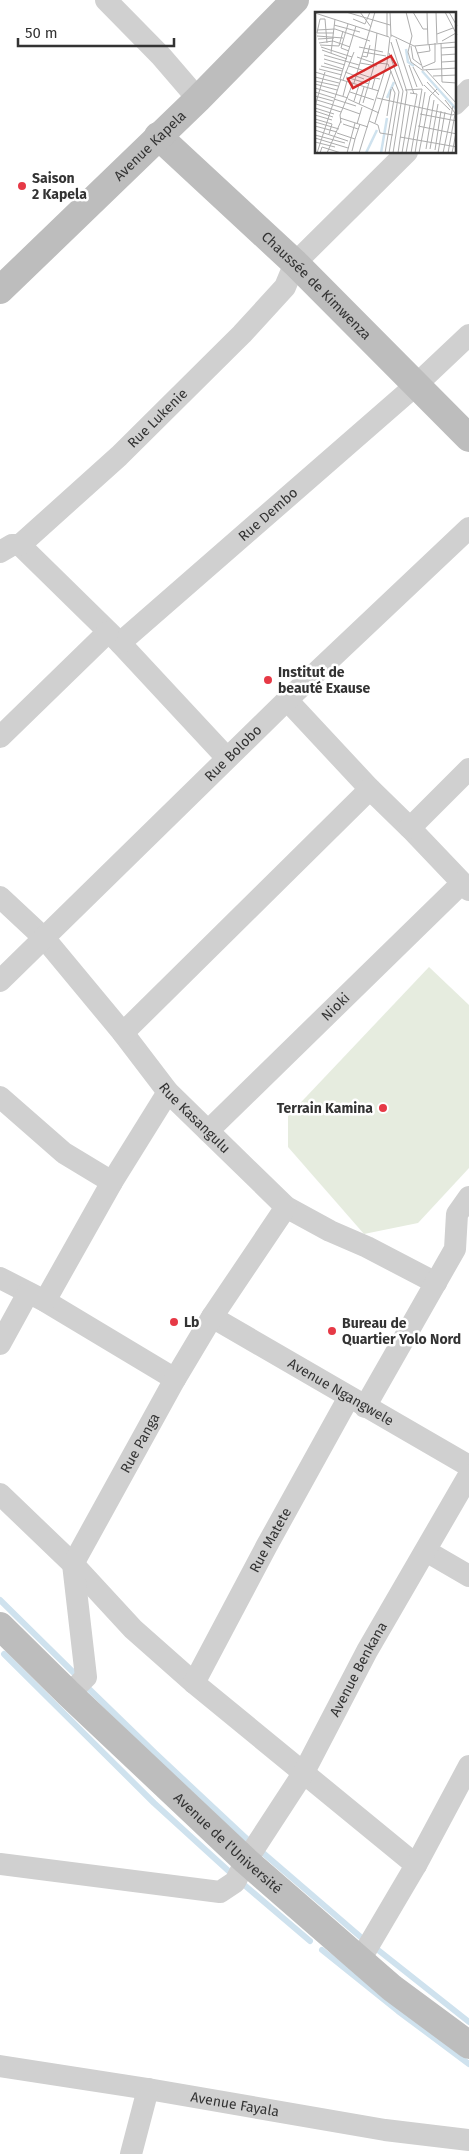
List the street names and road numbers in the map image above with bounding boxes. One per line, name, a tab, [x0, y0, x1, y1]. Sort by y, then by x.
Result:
street label: Avenue Kapela	[110, 107, 190, 185]
street label: Chaussée de Kimwenza	[258, 228, 375, 344]
street label: Rue Lukenie	[124, 385, 191, 452]
street label: Rue Dembo	[235, 484, 301, 545]
street label: Rue Bolobo	[201, 722, 265, 785]
street label: Nioki	[318, 989, 353, 1025]
street label: Rue Kasangulu	[155, 1079, 234, 1157]
street label: Avenue Ngangwele	[285, 1355, 397, 1429]
street label: Rue Panga	[117, 1410, 164, 1476]
street label: Rue Matete	[246, 1505, 295, 1576]
street label: Avenue Benkana	[326, 1619, 391, 1720]
street label: Avenue de l’Université	[170, 1789, 285, 1898]
street label: Avenue Fayala	[189, 2089, 280, 2121]

